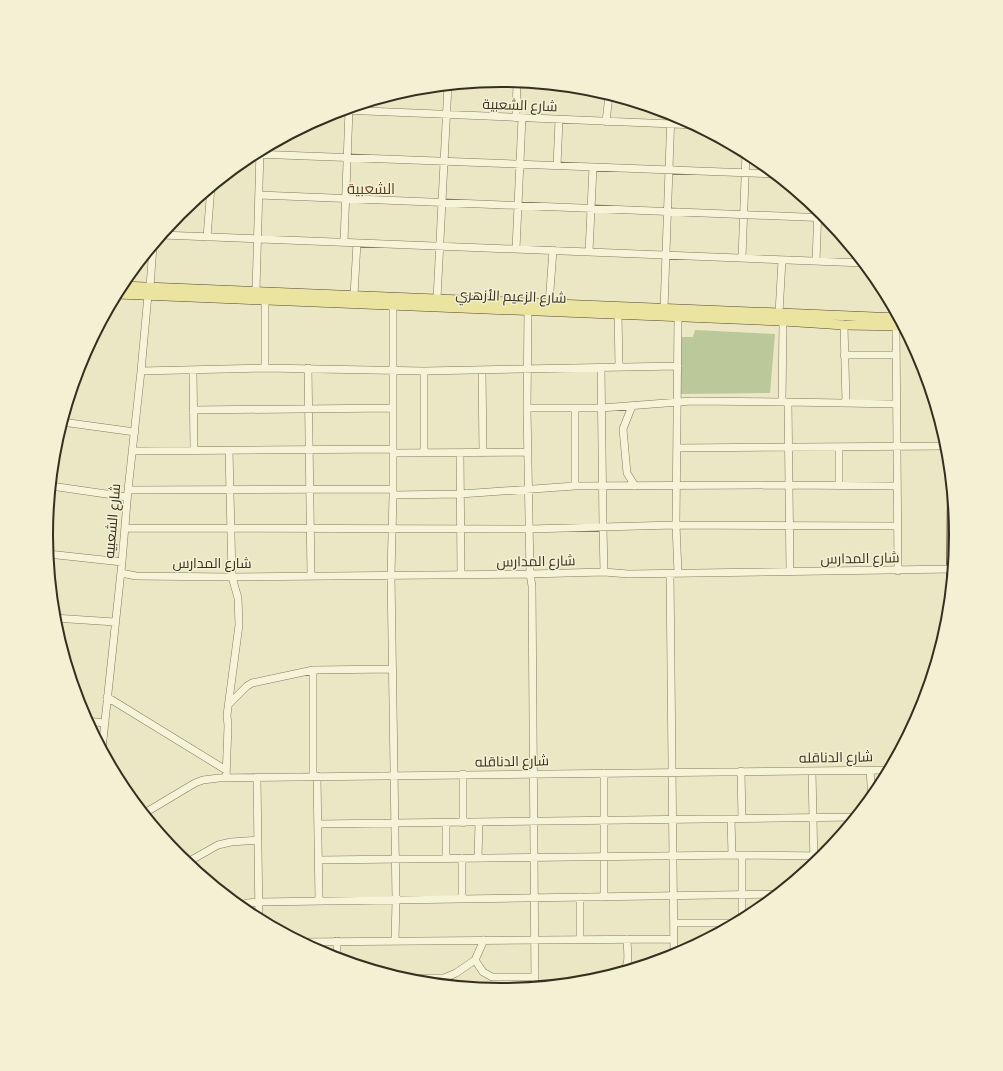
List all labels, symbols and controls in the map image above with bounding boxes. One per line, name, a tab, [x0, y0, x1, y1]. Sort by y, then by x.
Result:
street label: شارع الشعبية	[482, 91, 558, 119]
district label: الشعبية	[347, 174, 395, 203]
street label: شارع الزعيم الأزهري	[455, 281, 567, 311]
street label: شارع الشعبيه	[96, 482, 128, 560]
street label: شارع المدارس	[820, 544, 900, 572]
street label: شارع المدارس	[496, 547, 576, 575]
street label: شارع المدارس	[172, 550, 252, 576]
street label: شارع الدناقله	[799, 743, 873, 771]
street label: شارع الدناقله	[475, 747, 549, 775]

